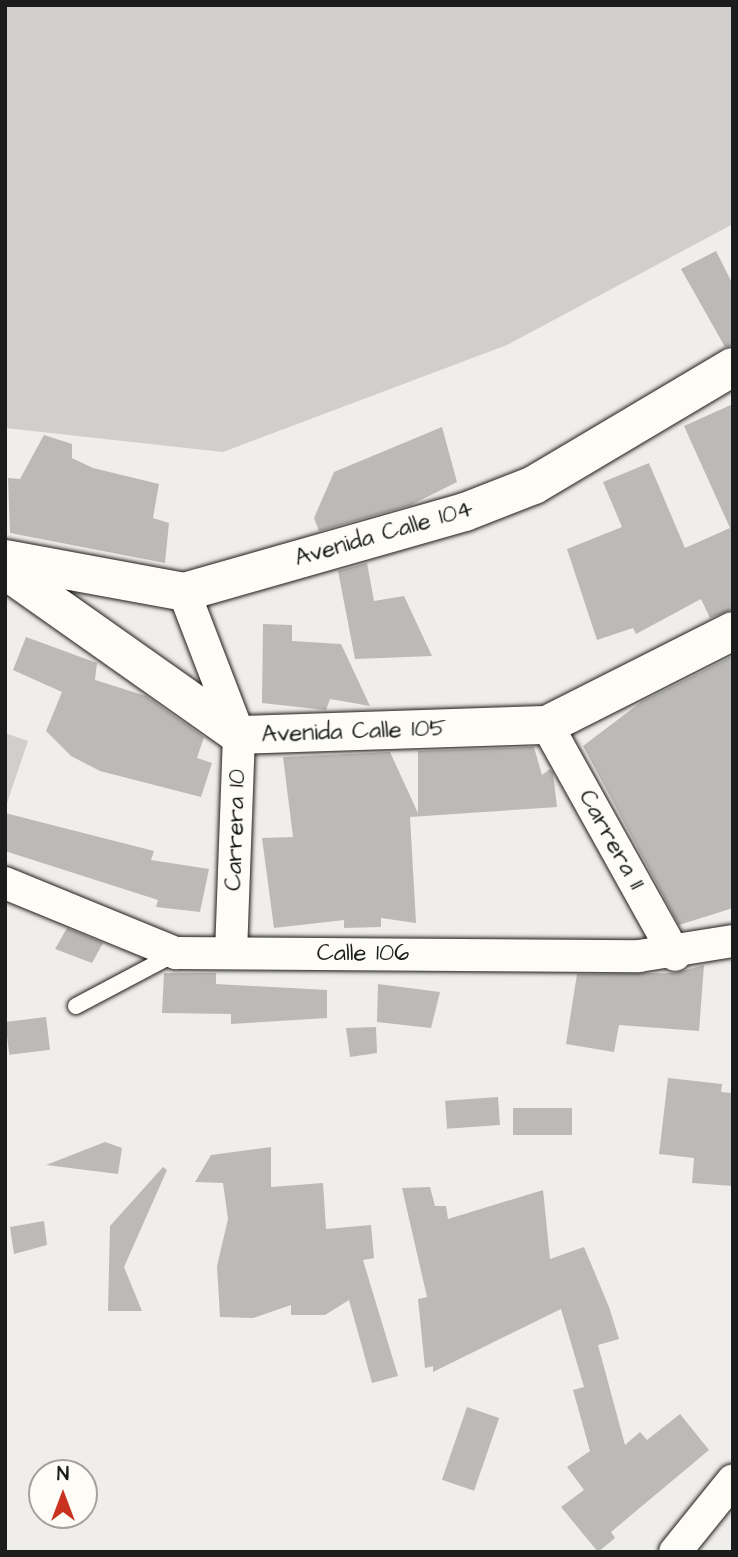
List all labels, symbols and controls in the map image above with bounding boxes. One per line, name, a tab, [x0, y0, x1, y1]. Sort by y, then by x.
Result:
street label: Avenida Calle 104	[291, 495, 477, 573]
street label: Avenida Calle 105	[261, 714, 447, 750]
street label: Carrera 10	[219, 769, 253, 891]
street label: Carrera 11	[572, 785, 650, 895]
street label: Calle 106	[317, 940, 409, 968]
north arrow	[28, 1459, 98, 1529]
text: N	[57, 1461, 69, 1488]

